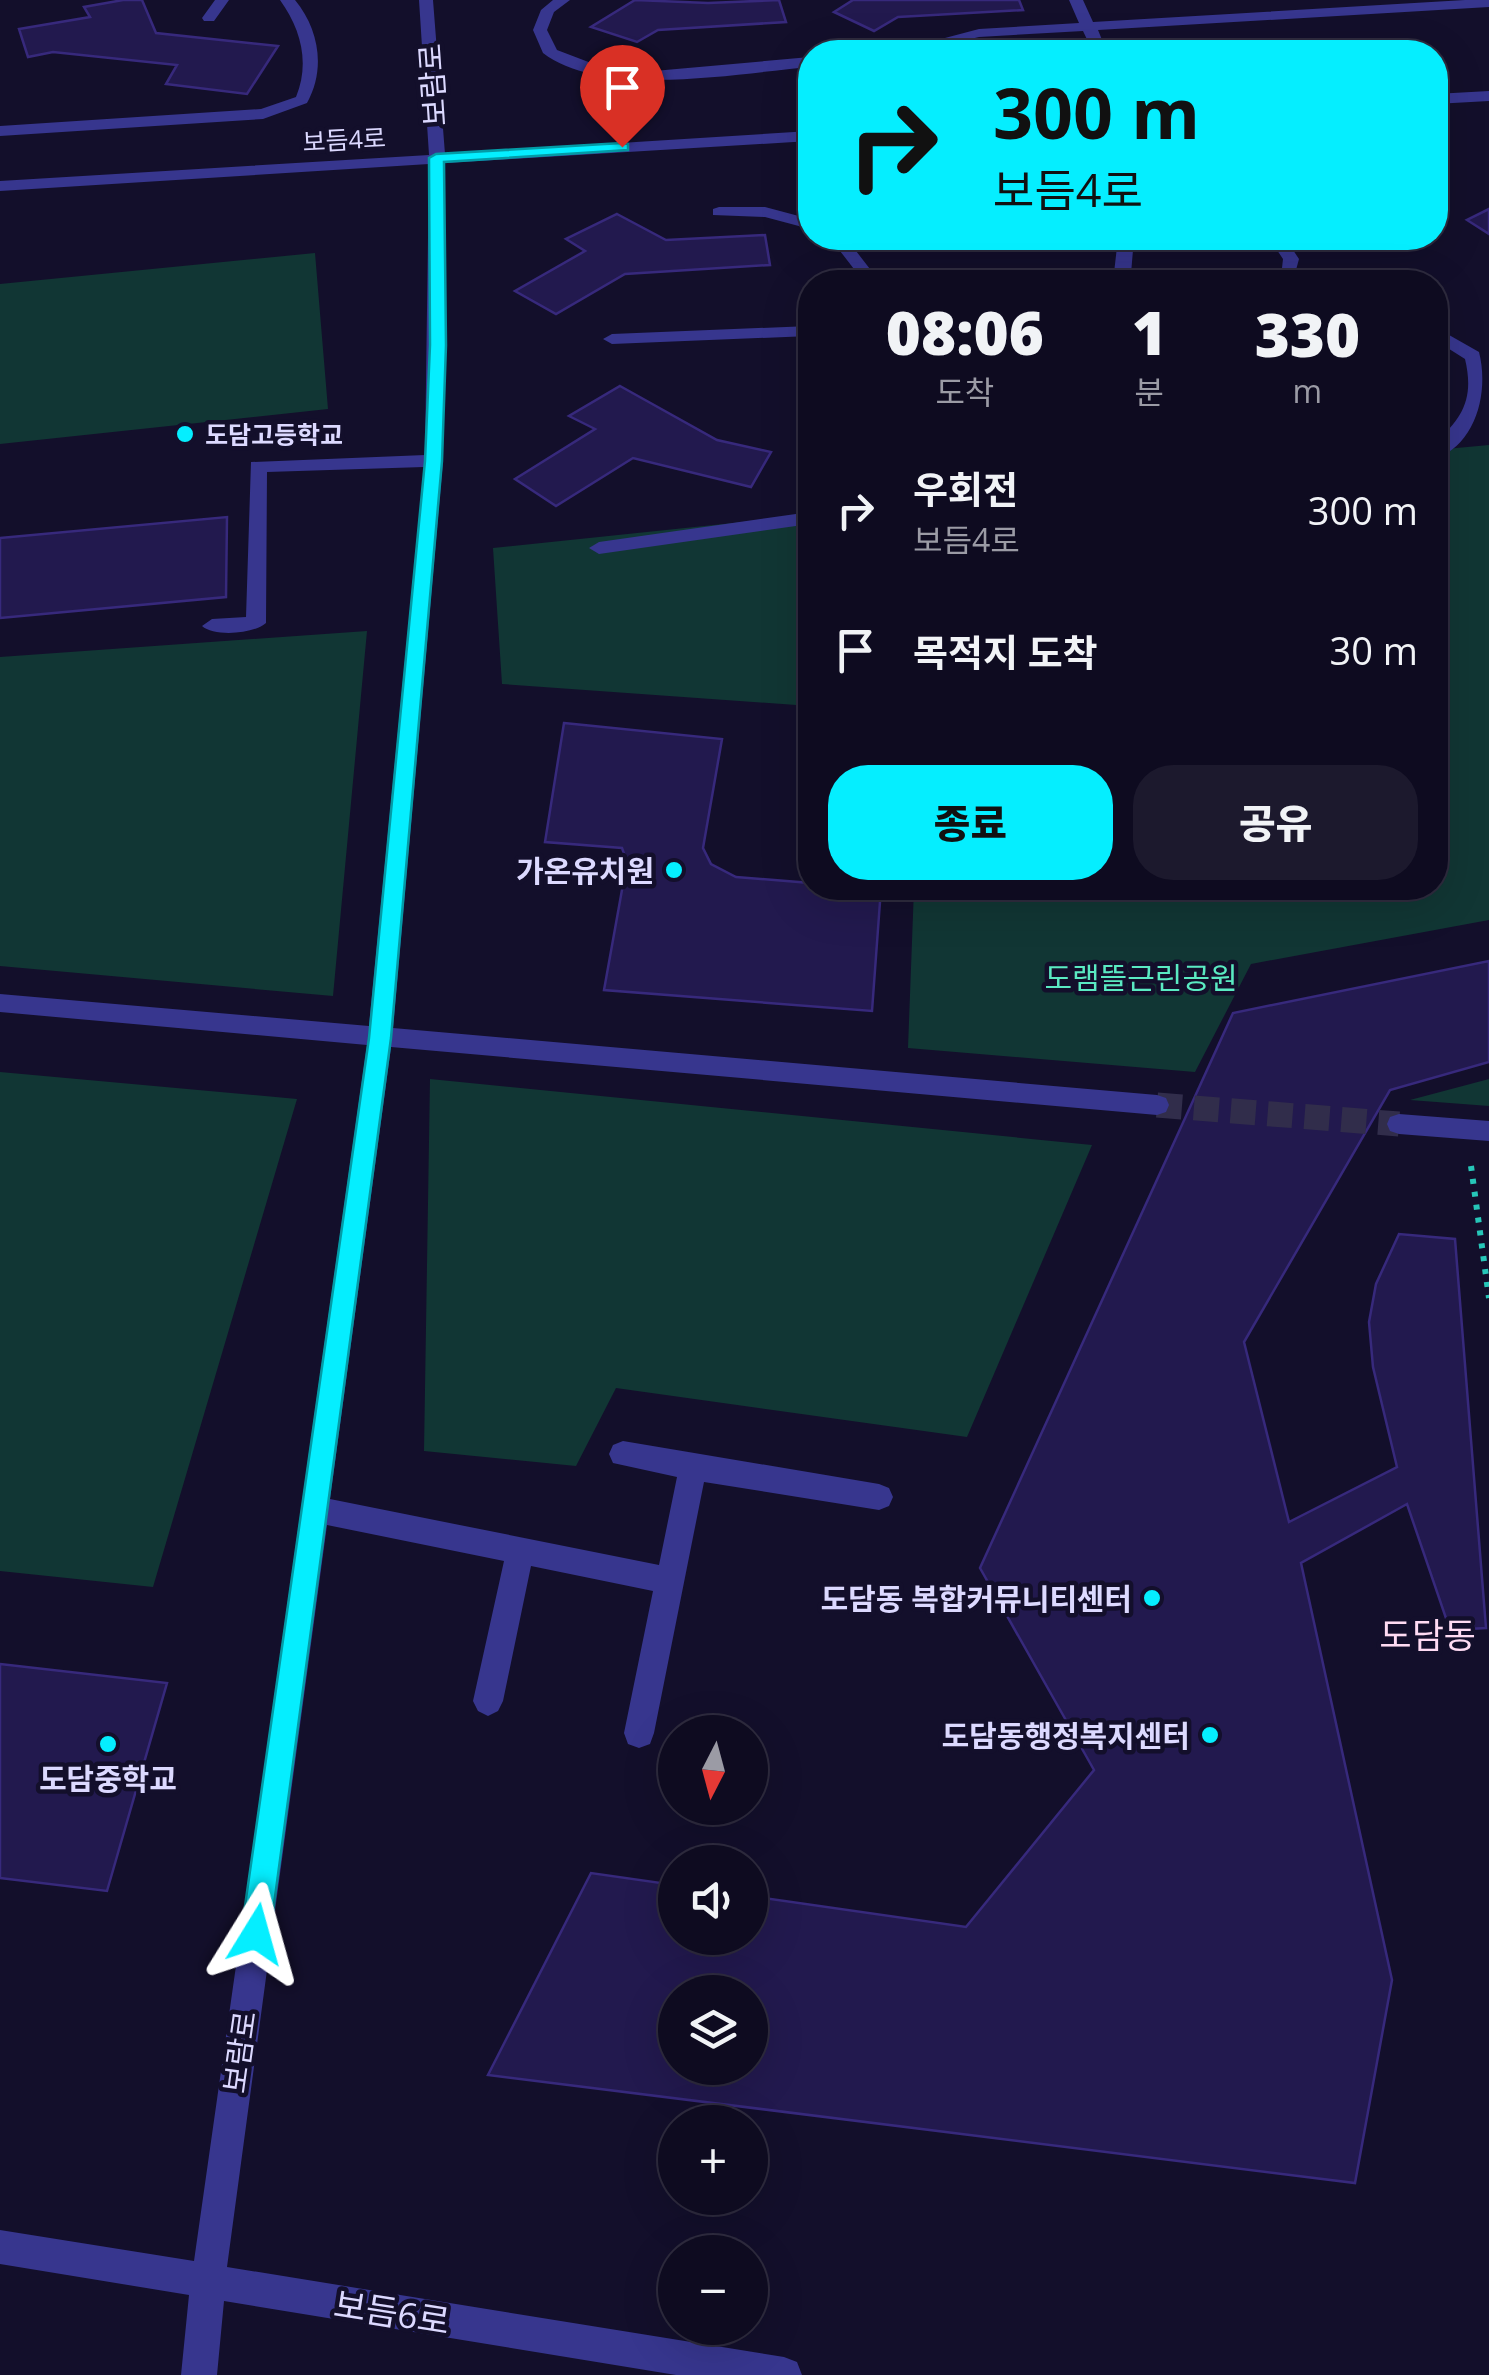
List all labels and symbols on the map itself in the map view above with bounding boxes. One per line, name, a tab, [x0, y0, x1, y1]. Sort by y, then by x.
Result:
street label: 보람로	[409, 42, 455, 128]
pin	[580, 45, 665, 148]
street label: 보듬4로	[302, 120, 386, 158]
place label: 도담고등학교	[205, 417, 343, 451]
marker: 도담고등학교	[174, 423, 196, 445]
place label: 가온유치원	[516, 850, 654, 891]
marker: 가온유치원	[663, 859, 685, 881]
park label: 도램뜰근린공원	[1044, 957, 1238, 998]
place label: 도담동 복합커뮤니티센터	[821, 1578, 1132, 1619]
marker: 도담동 복합커뮤니티센터	[1141, 1587, 1163, 1609]
district label: 도담동	[1380, 1611, 1476, 1658]
north arrow	[658, 1715, 768, 1825]
place label: 도담동행정복지센터	[942, 1715, 1190, 1756]
marker: 도담동행정복지센터	[1199, 1724, 1221, 1746]
marker: 도담중학교	[97, 1733, 119, 1755]
place label: 도담중학교	[39, 1758, 177, 1799]
position arrow	[204, 1882, 308, 1986]
street label: 보람로	[213, 2008, 265, 2096]
street label: 보듬6로	[331, 2280, 453, 2344]

